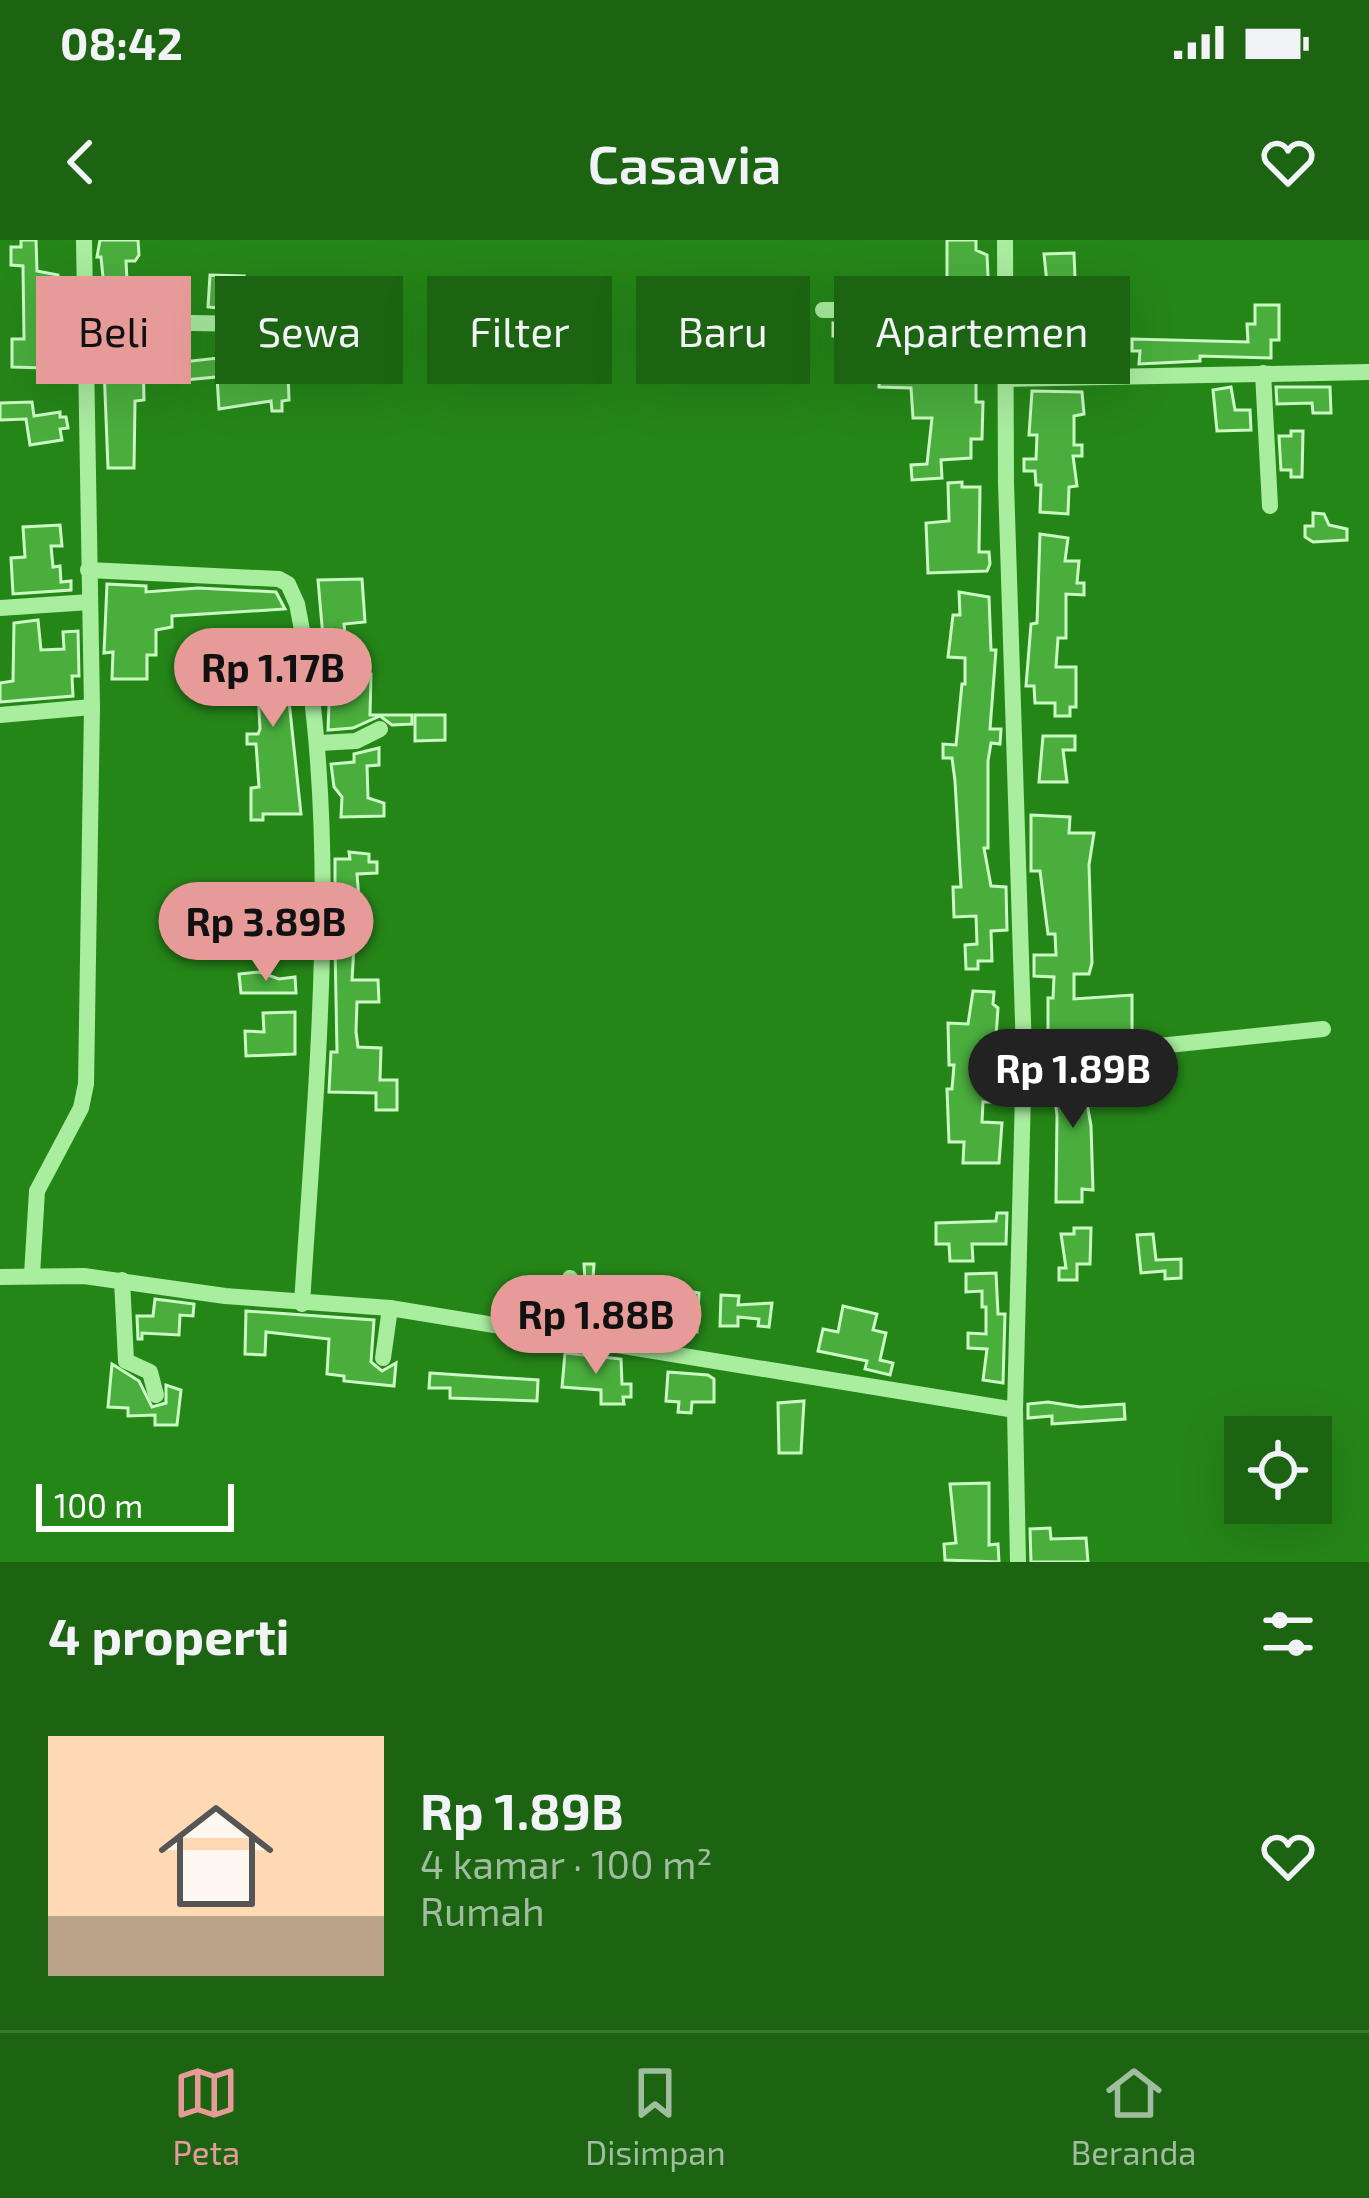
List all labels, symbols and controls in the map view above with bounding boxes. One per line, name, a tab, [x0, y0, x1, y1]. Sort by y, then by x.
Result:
text: 08:42	[60, 15, 183, 69]
icon: back	[48, 129, 114, 195]
icon: heart	[1255, 129, 1321, 195]
text: Casavia	[587, 130, 782, 195]
chip: Beli	[36, 276, 191, 384]
chip: Sewa	[215, 276, 403, 384]
chip: Filter	[427, 276, 612, 384]
chip: Baru	[636, 276, 810, 384]
chip: Apartemen	[834, 276, 1130, 384]
pin: Rp 1.17B	[149, 628, 397, 730]
text: Rp 1.17B	[201, 643, 345, 690]
pin: Rp 3.89B	[142, 882, 390, 984]
text: Rp 3.89B	[186, 897, 346, 944]
pin: Rp 1.89B	[949, 1029, 1197, 1131]
text: Rp 1.89B	[995, 1044, 1151, 1091]
pin: Rp 1.88B	[472, 1275, 720, 1377]
text: Rp 1.88B	[518, 1290, 674, 1337]
map controls	[1224, 1416, 1332, 1524]
button: locate	[1224, 1416, 1332, 1524]
scale bar	[36, 1478, 234, 1531]
text: 100 m	[54, 1485, 143, 1525]
icon: filters	[1255, 1601, 1321, 1667]
text: 4 properti	[48, 1604, 290, 1665]
text: Rp 1.89B	[420, 1779, 624, 1840]
icon: home	[144, 1784, 288, 1928]
icon: heart	[1255, 1823, 1321, 1889]
text: 4 kamar · 100 m²	[420, 1840, 713, 1887]
text: Rumah	[420, 1887, 545, 1934]
tab: Peta	[173, 2060, 240, 2172]
tab: Disimpan	[585, 2060, 726, 2172]
tab: Beranda	[1071, 2060, 1196, 2172]

